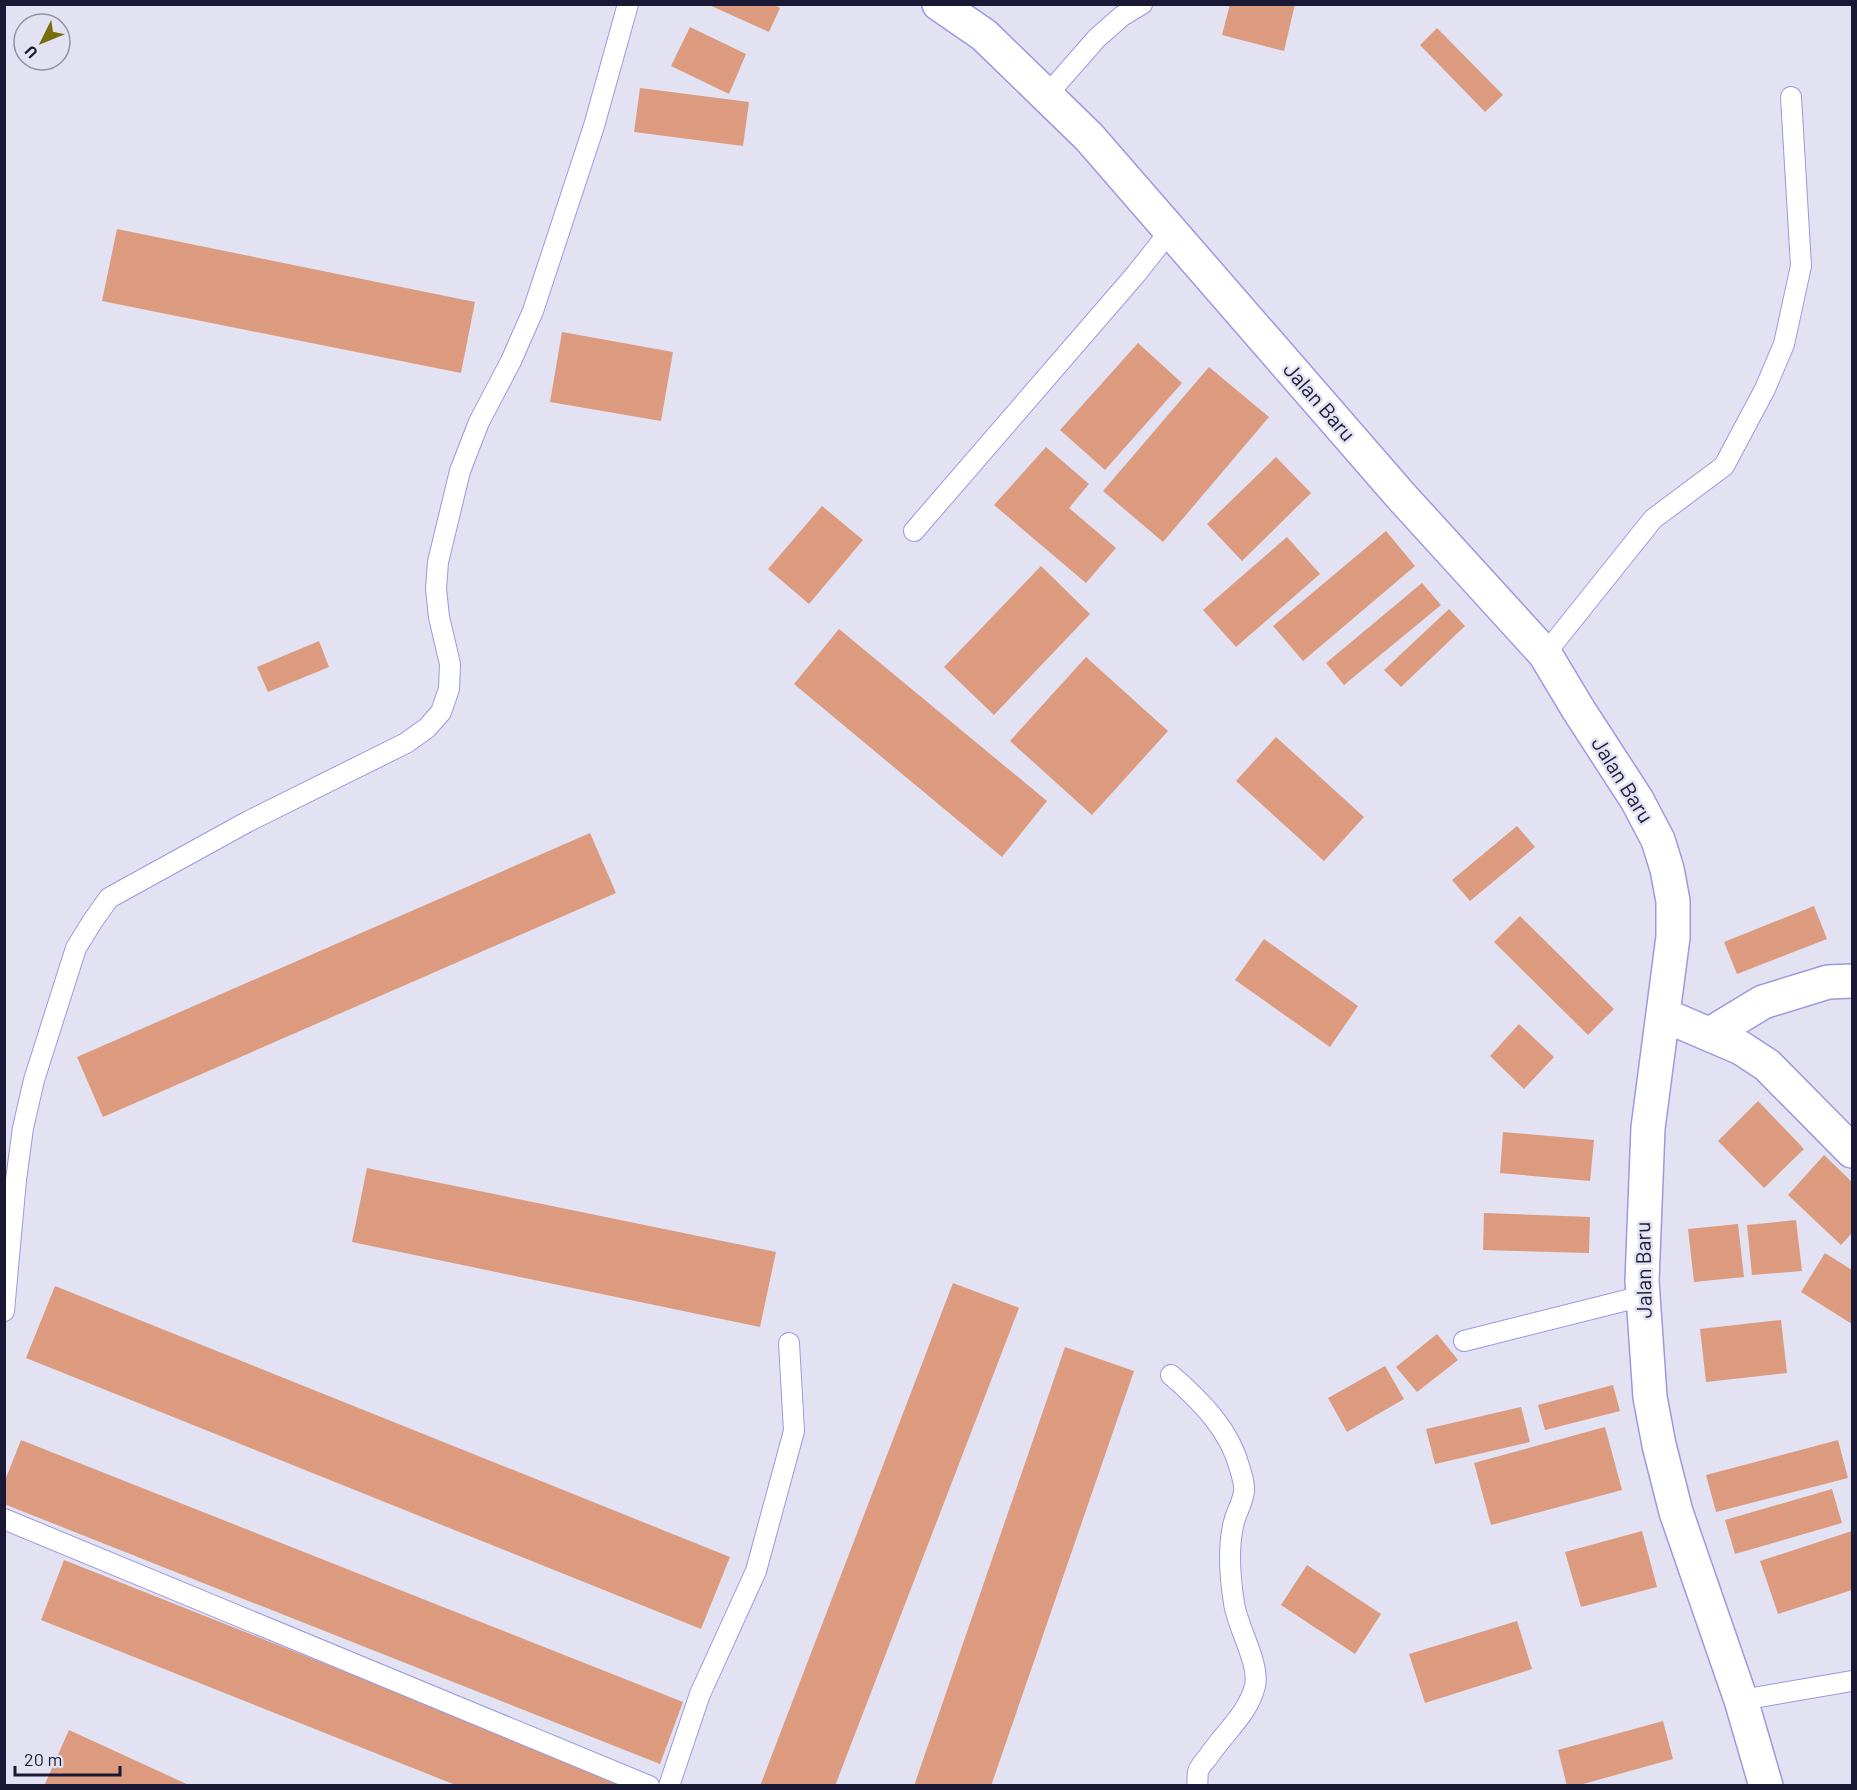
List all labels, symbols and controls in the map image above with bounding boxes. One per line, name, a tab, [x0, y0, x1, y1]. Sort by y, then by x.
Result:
north arrow	[12, 12, 72, 72]
text: U	[20, 42, 41, 63]
street label: Jalan Baru	[1279, 356, 1361, 446]
street label: Jalan Baru	[1587, 732, 1659, 827]
street label: Jalan Baru	[1629, 1222, 1656, 1319]
scale bar	[15, 1739, 120, 1777]
text: 20 m	[24, 1748, 62, 1770]

